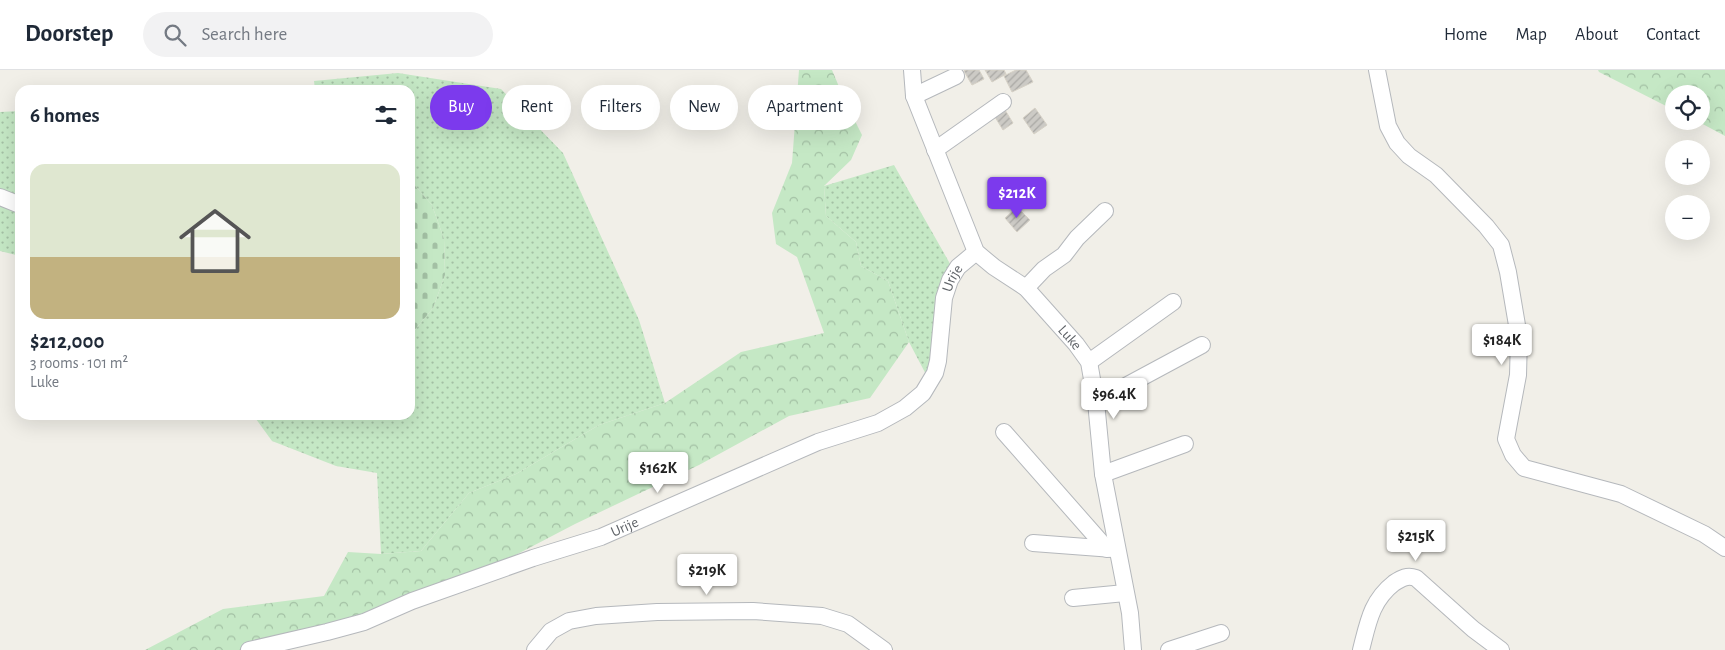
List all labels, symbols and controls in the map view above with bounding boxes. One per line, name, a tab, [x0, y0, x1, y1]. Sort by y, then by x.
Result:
search box	[143, 12, 493, 57]
icon: search	[161, 21, 189, 49]
text: Doorstep	[25, 22, 113, 46]
text: Search here	[201, 25, 287, 44]
text: Home	[1444, 26, 1487, 44]
text: Map	[1515, 26, 1547, 44]
text: About	[1575, 26, 1618, 44]
text: Contact	[1646, 26, 1700, 44]
chip: Buy	[430, 85, 492, 130]
chip: Rent	[502, 85, 571, 130]
chip: Filters	[581, 85, 660, 130]
chip: New	[670, 85, 738, 130]
chip: Apartment	[748, 85, 861, 130]
map controls	[1665, 85, 1710, 240]
button: locate	[1665, 85, 1710, 130]
icon: filters	[372, 101, 400, 129]
text: 6 homes	[30, 105, 100, 126]
button: +	[1665, 140, 1710, 185]
pin: $212K	[982, 176, 1052, 219]
text: $212K	[998, 185, 1036, 201]
button: −	[1665, 195, 1710, 240]
icon: home	[170, 196, 260, 286]
street label: Urije	[939, 262, 965, 293]
street label: Luke	[1055, 322, 1085, 352]
pin: $184K	[1467, 324, 1537, 366]
text: $212,000	[30, 331, 104, 352]
text: $184K	[1483, 332, 1521, 348]
text: 3 rooms · 101 m²	[30, 355, 128, 371]
text: Luke	[30, 374, 59, 390]
pin: $96.4K	[1073, 378, 1155, 420]
text: $96.4K	[1092, 386, 1136, 402]
pin: $162K	[623, 452, 693, 494]
text: $162K	[639, 460, 677, 476]
street label: Urije	[608, 514, 641, 539]
pin: $215K	[1381, 520, 1451, 562]
text: $215K	[1398, 528, 1434, 544]
pin: $219K	[672, 554, 742, 596]
text: $219K	[688, 562, 726, 578]

